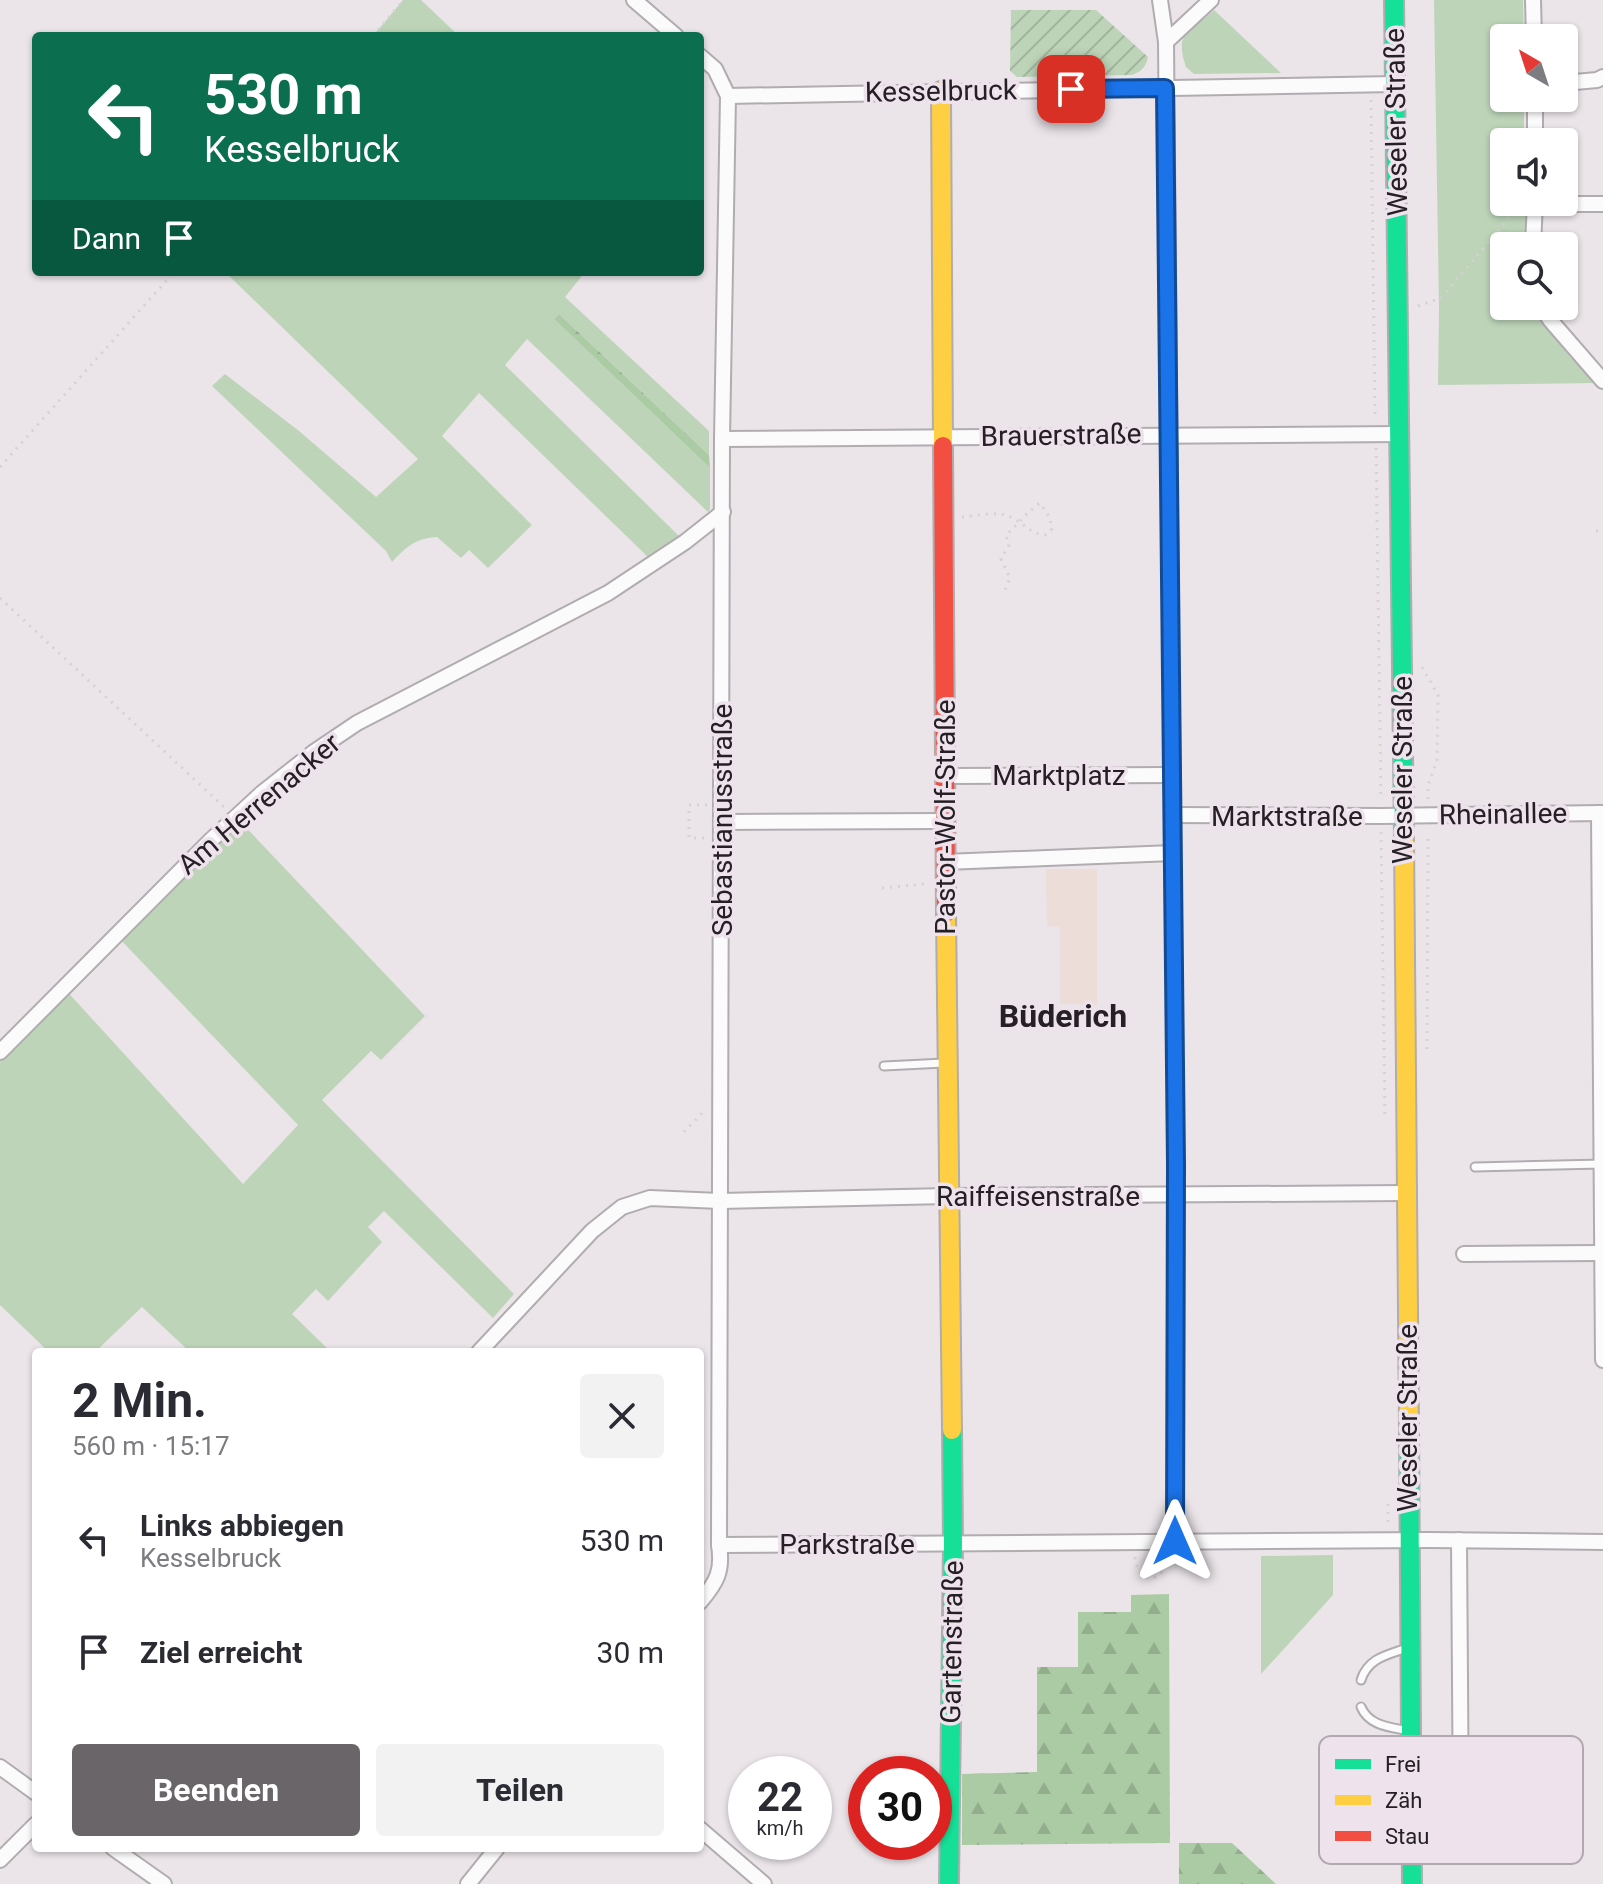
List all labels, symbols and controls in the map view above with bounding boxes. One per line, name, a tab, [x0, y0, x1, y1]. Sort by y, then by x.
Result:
north arrow	[1490, 24, 1578, 112]
map controls	[1490, 24, 1578, 320]
street label: Weseler Straße	[1378, 28, 1414, 216]
pin	[1037, 55, 1105, 123]
text: 530 m	[204, 62, 363, 128]
icon: left	[72, 64, 176, 168]
icon: arrive	[1049, 67, 1093, 111]
street label: Kesselbruck	[865, 73, 1018, 109]
button: sound	[1490, 128, 1578, 216]
text: Kesselbruck	[204, 129, 400, 171]
icon: arrive	[157, 216, 201, 260]
text: Dann	[72, 221, 141, 256]
button: search	[1490, 232, 1578, 320]
street label: Brauerstraße	[980, 417, 1142, 453]
street label: Weseler Straße	[1386, 676, 1419, 864]
street label: Pastor-Wolf-Straße	[929, 699, 962, 935]
street label: Sebastianusstraße	[706, 704, 739, 936]
street label: Am Herrenacker	[171, 726, 347, 881]
street label: Marktplatz	[992, 759, 1126, 792]
street label: Rheinallee	[1439, 796, 1567, 832]
street label: Marktstraße	[1211, 800, 1363, 833]
district label: Büderich	[999, 997, 1127, 1035]
street label: Raiffeisenstraße	[936, 1180, 1140, 1213]
street label: Weseler Straße	[1391, 1324, 1424, 1512]
text: 2 Min.	[72, 1372, 207, 1429]
button: close	[580, 1374, 664, 1458]
text: 560 m · 15:17	[72, 1431, 230, 1461]
position arrow	[1133, 1499, 1217, 1583]
text: Links abbiegen	[140, 1508, 344, 1543]
icon: left	[72, 1518, 116, 1562]
text: 530 m	[580, 1523, 664, 1558]
street label: Parkstraße	[779, 1528, 915, 1561]
text: Kesselbruck	[140, 1543, 281, 1573]
street label: Gartenstraße	[934, 1560, 970, 1724]
icon: arrive	[72, 1630, 116, 1674]
text: Ziel erreicht	[140, 1635, 302, 1670]
text: 30 m	[597, 1635, 664, 1670]
legend	[1319, 1736, 1583, 1864]
button: Beenden	[72, 1744, 360, 1836]
button: Teilen	[376, 1744, 664, 1836]
text: Frei	[1385, 1752, 1421, 1777]
speed limit sign: 30	[848, 1756, 952, 1860]
text: 22	[757, 1774, 803, 1821]
text: Zäh	[1385, 1788, 1422, 1813]
text: km/h	[757, 1816, 803, 1840]
text: Stau	[1385, 1824, 1429, 1849]

